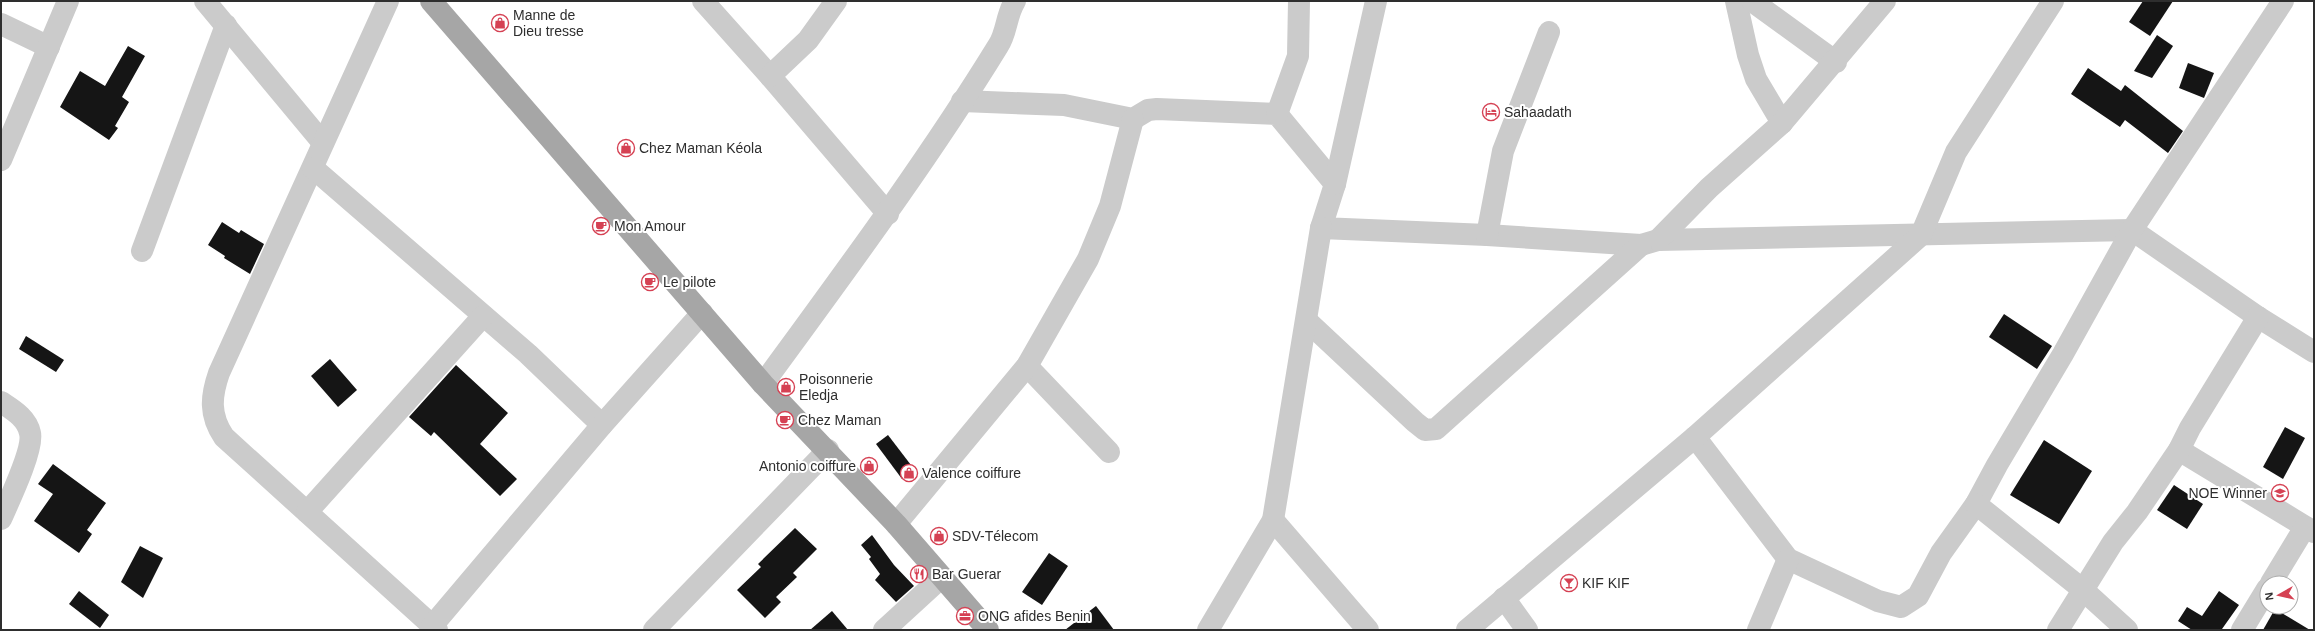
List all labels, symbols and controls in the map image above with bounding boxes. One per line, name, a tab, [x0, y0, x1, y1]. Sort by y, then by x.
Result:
place label: Manne de Dieu tresse	[513, 7, 584, 39]
shop icon: Manne de Dieu tresse	[490, 13, 510, 33]
hotel icon: Sahaadath	[1481, 102, 1501, 122]
place label: Sahaadath	[1504, 104, 1572, 120]
shop icon: Chez Maman Kéola	[616, 138, 636, 158]
place label: Chez Maman Kéola	[639, 140, 762, 156]
cafe icon: Mon Amour	[591, 216, 611, 236]
place label: Mon Amour	[614, 218, 686, 234]
cafe icon: Le pilote	[640, 272, 660, 292]
place label: Le pilote	[663, 274, 716, 290]
place label: Poisonnerie Eledja	[799, 371, 873, 403]
shop icon: Poisonnerie Eledja	[776, 377, 796, 397]
cafe icon: Chez Maman	[775, 410, 795, 430]
place label: Chez Maman	[798, 412, 881, 428]
shop icon: Antonio coiffure	[859, 456, 879, 476]
place label: Antonio coiffure	[759, 458, 856, 474]
shop icon: Valence coiffure	[899, 463, 919, 483]
place label: Valence coiffure	[922, 465, 1021, 481]
school or university icon: NOE Winner	[2270, 483, 2290, 503]
place label: NOE Winner	[2188, 485, 2267, 501]
shop icon: SDV-Télecom	[929, 526, 949, 546]
place label: SDV-Télecom	[952, 528, 1038, 544]
restaurant icon: Bar Guerar	[909, 564, 929, 584]
place label: Bar Guerar	[932, 566, 1002, 582]
bar icon: KIF KIF	[1559, 573, 1579, 593]
place label: KIF KIF	[1582, 575, 1629, 591]
north arrow	[2259, 575, 2299, 615]
text: N	[2263, 592, 2276, 601]
office icon: ONG afides Benin	[955, 606, 975, 626]
place label: ONG afides Benin	[978, 608, 1091, 624]

